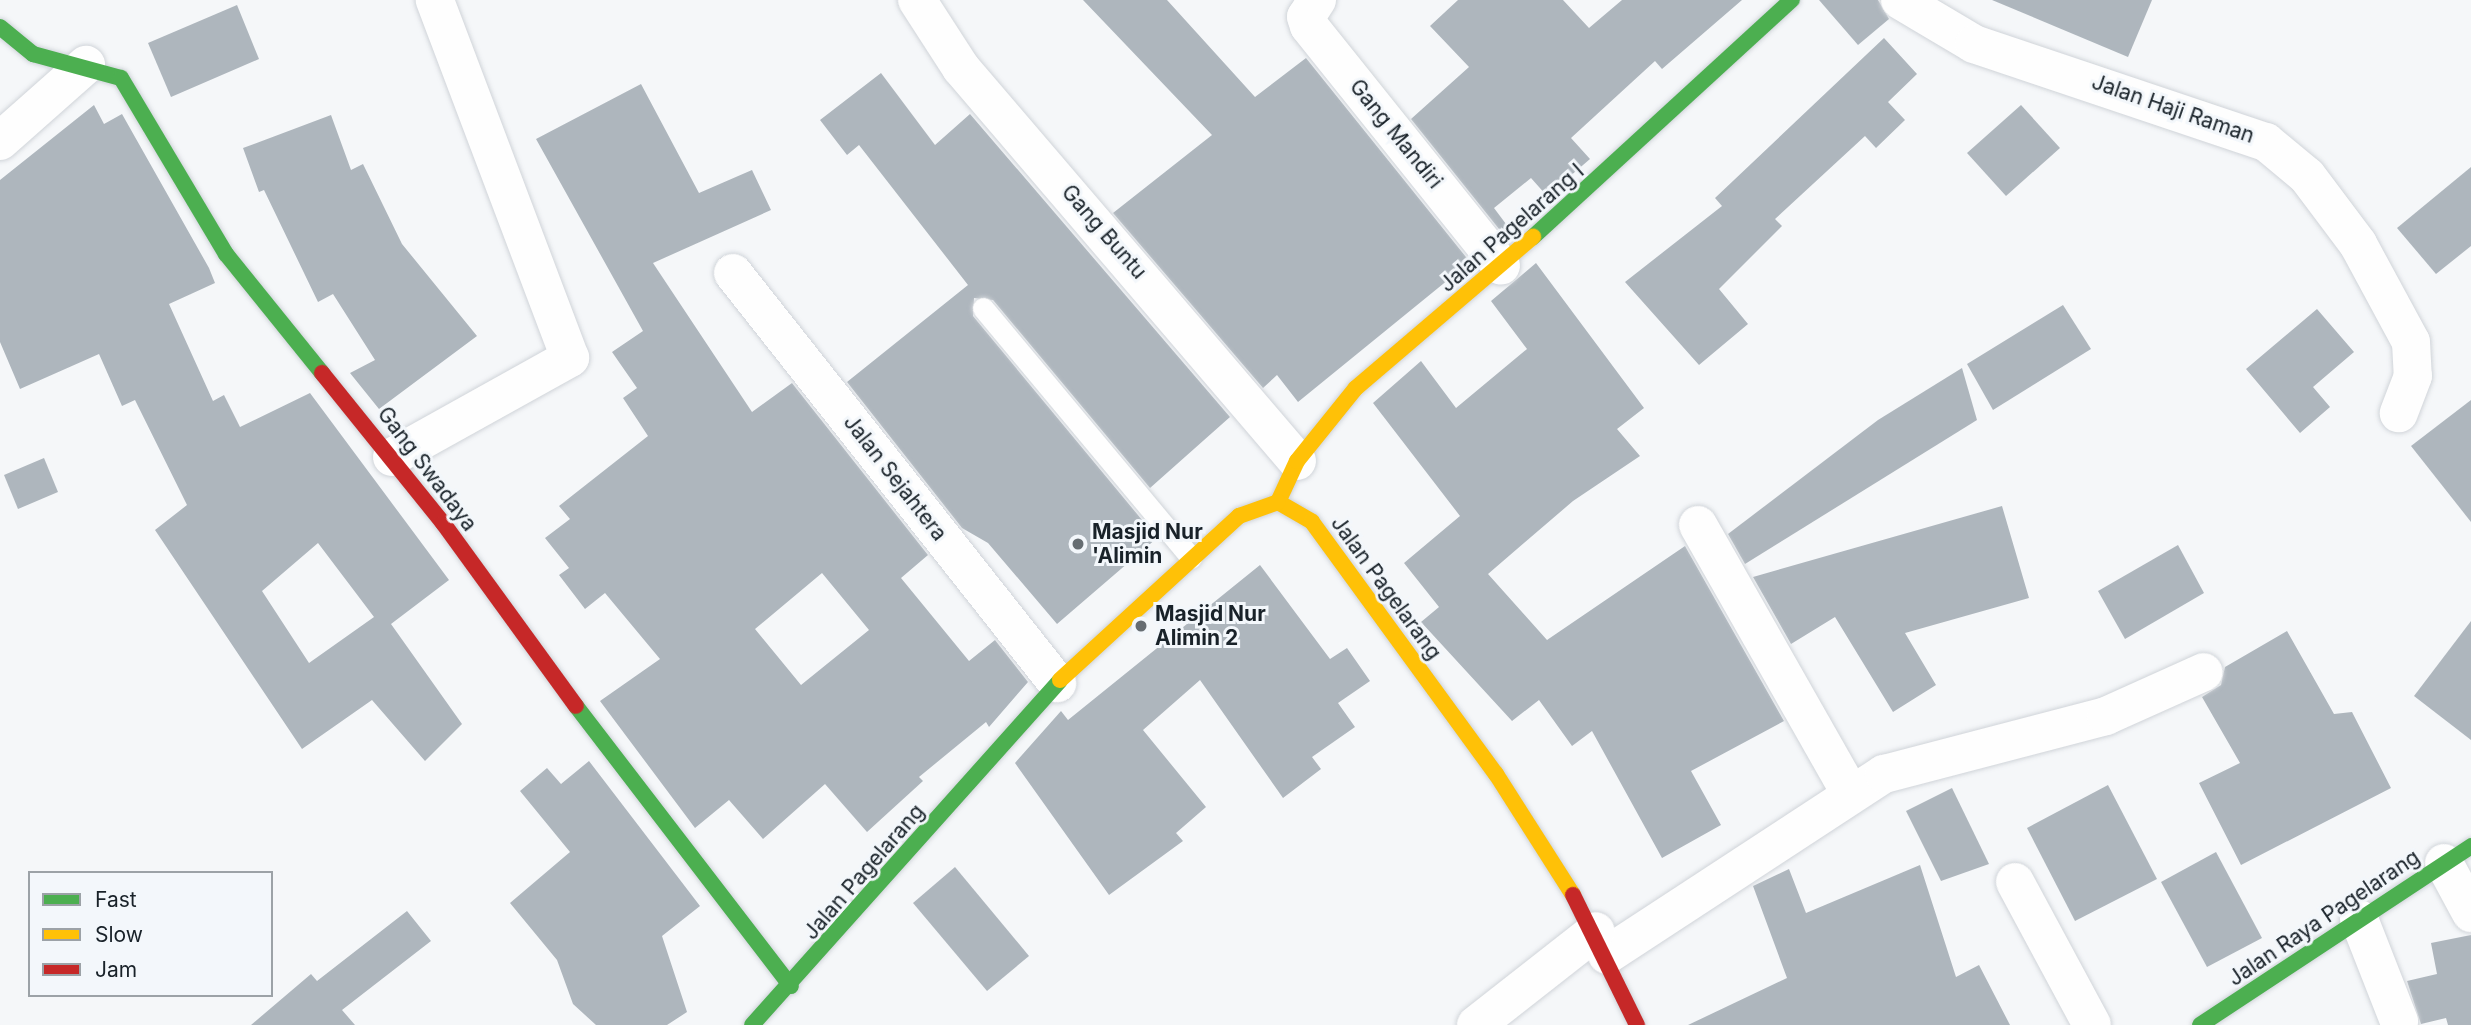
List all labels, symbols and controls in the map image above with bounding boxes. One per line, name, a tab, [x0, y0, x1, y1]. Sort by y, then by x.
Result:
street label: Jalan Haji Raman	[2088, 69, 2258, 149]
street label: Gang Mandiri	[1344, 74, 1448, 194]
street label: Jalan Pagelarang I	[1435, 159, 1589, 297]
street label: Gang Buntu	[1056, 180, 1152, 284]
street label: Gang Swadaya	[372, 402, 482, 536]
street label: Jalan Sejahtera	[838, 410, 952, 546]
street label: Jalan Pagelarang	[1326, 511, 1446, 665]
place label: Masjid Nur 'Alimin	[1092, 519, 1203, 569]
marker: Masjid Nur 'Alimin	[1070, 536, 1086, 552]
place label: Masjid Nur Alimin 2	[1155, 601, 1266, 651]
marker: Masjid Nur Alimin 2	[1133, 618, 1149, 634]
street label: Jalan Pagelarang	[798, 799, 930, 945]
street label: Jalan Raya Pagelarang	[2223, 845, 2425, 991]
legend	[28, 871, 273, 997]
text: Fast	[95, 887, 137, 912]
text: Slow	[95, 922, 143, 947]
text: Jam	[95, 957, 137, 982]

